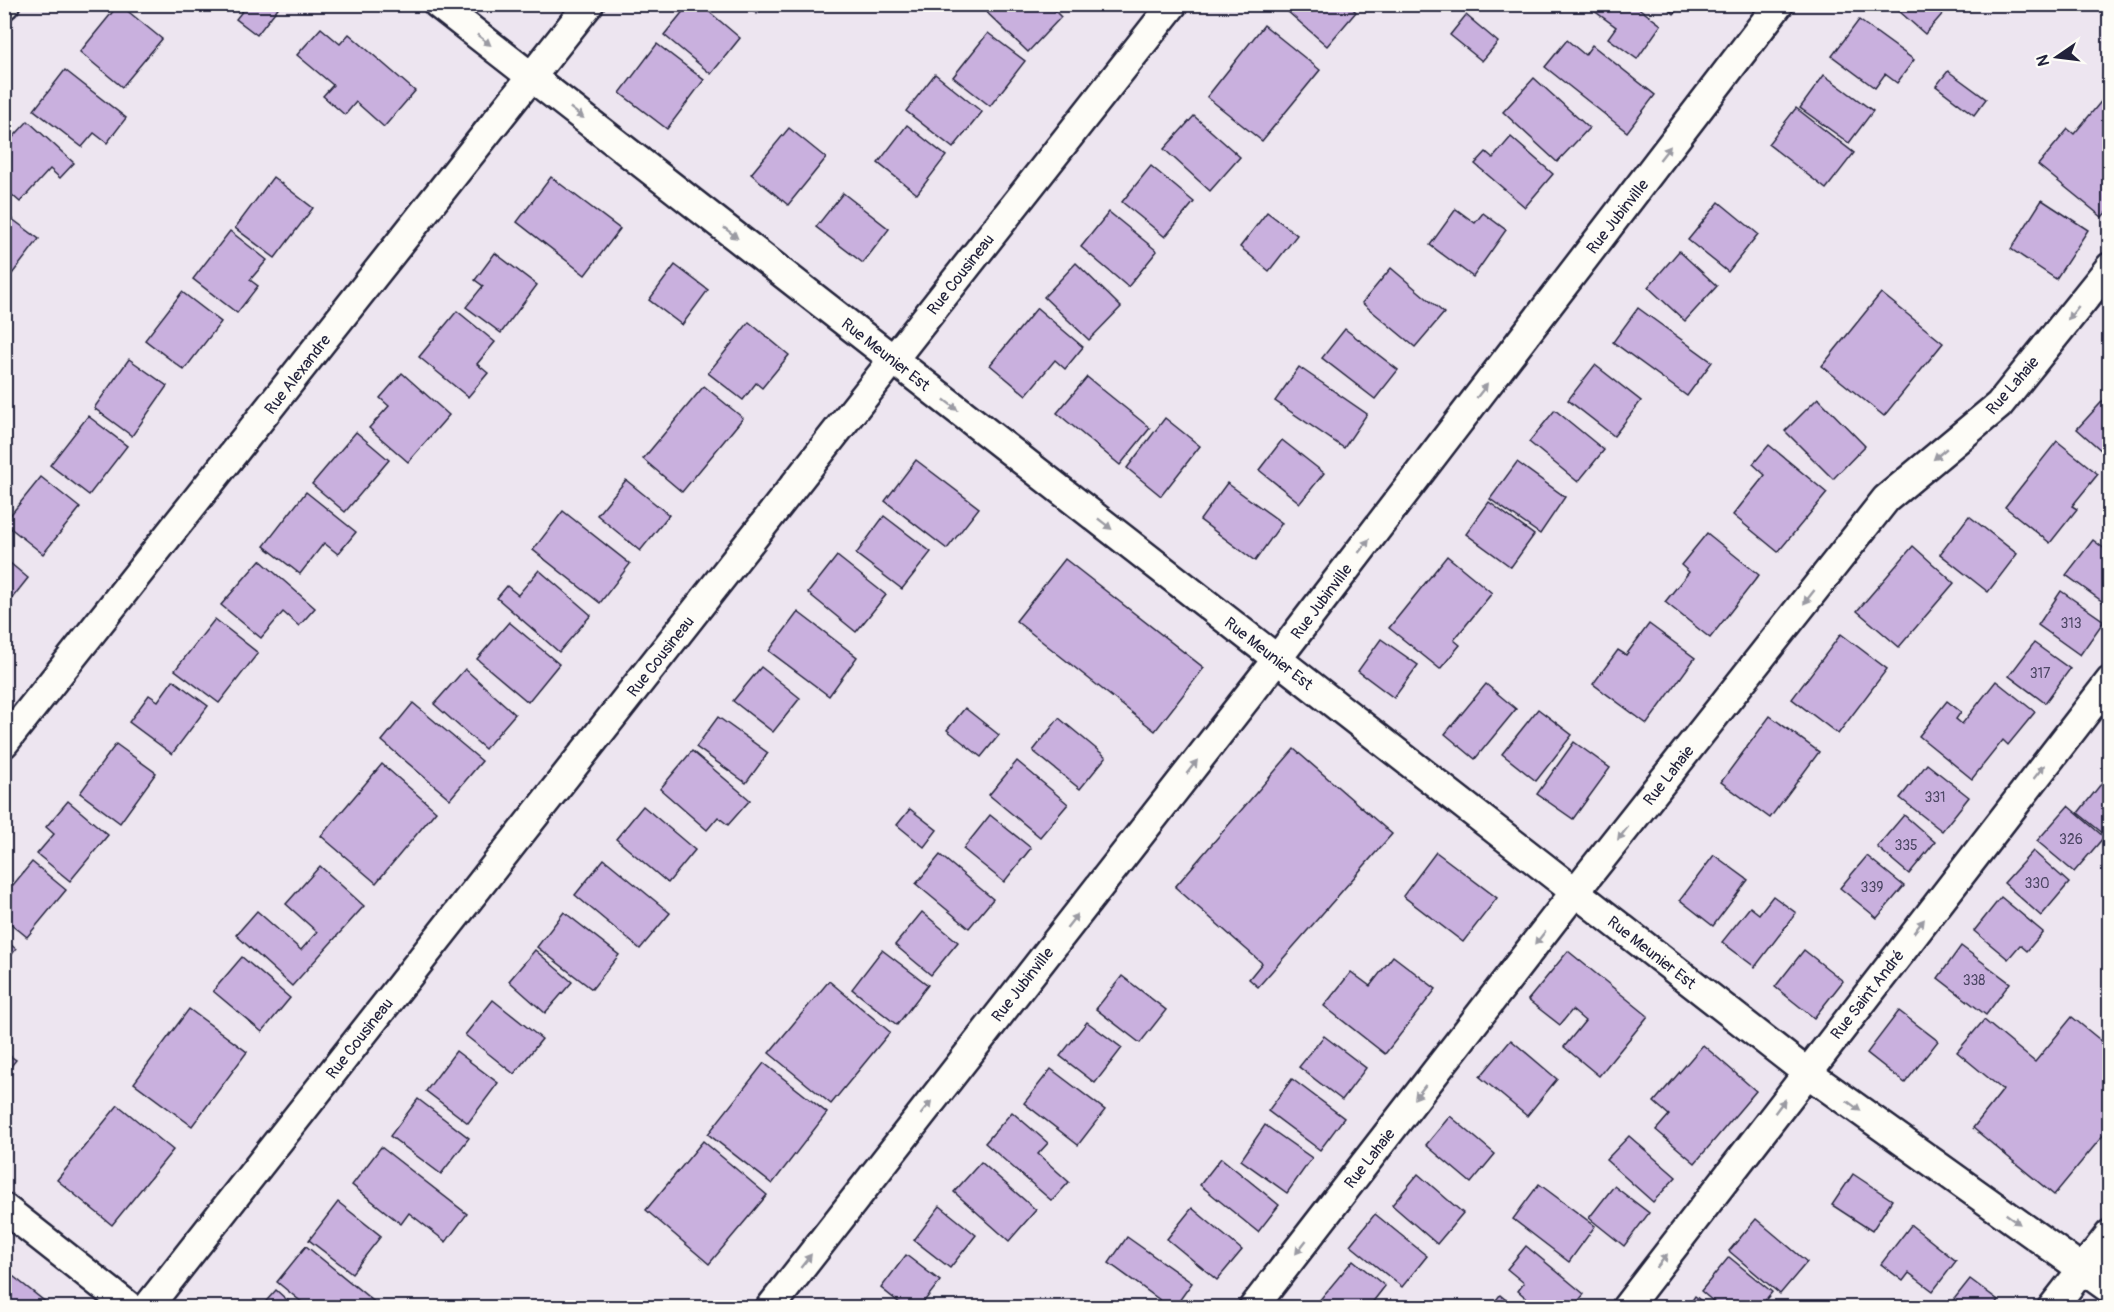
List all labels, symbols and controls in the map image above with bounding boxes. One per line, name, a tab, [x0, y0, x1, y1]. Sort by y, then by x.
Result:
north arrow	[2027, 27, 2087, 87]
one-way arrow	[476, 34, 492, 47]
text: N	[2032, 53, 2054, 68]
one-way arrow	[570, 107, 585, 119]
one-way arrow	[1659, 145, 1672, 161]
street label: Rue Jubinville	[1582, 175, 1653, 258]
one-way arrow	[723, 227, 739, 239]
street label: Rue Cousineau	[923, 230, 999, 319]
one-way arrow	[2066, 305, 2079, 321]
street label: Rue Meunier Est	[837, 314, 934, 396]
street label: Rue Alexandre	[260, 331, 335, 419]
street label: Rue Lahaie	[1982, 352, 2044, 419]
one-way arrow	[1476, 383, 1489, 399]
one-way arrow	[943, 398, 959, 411]
one-way arrow	[1932, 448, 1948, 461]
one-way arrow	[1097, 518, 1113, 531]
one-way arrow	[1357, 538, 1369, 553]
street label: Rue Jubinville	[1287, 560, 1357, 643]
one-way arrow	[1802, 589, 1815, 605]
street label: Rue Cousineau	[623, 612, 699, 701]
street label: Rue Meunier Est	[1220, 613, 1317, 695]
house number: 313	[2060, 615, 2082, 632]
house number: 317	[2030, 665, 2051, 682]
street label: Rue Lahaie	[1639, 741, 1699, 810]
one-way arrow	[1186, 760, 1198, 775]
one-way arrow	[2032, 764, 2045, 780]
house number: 331	[1924, 789, 1946, 806]
one-way arrow	[1617, 825, 1629, 840]
house number: 326	[2059, 831, 2083, 848]
house number: 335	[1894, 837, 1918, 854]
house number: 330	[2024, 875, 2050, 892]
house number: 339	[1861, 879, 1883, 896]
street label: Rue Meunier Est	[1603, 912, 1700, 994]
one-way arrow	[1065, 913, 1078, 929]
one-way arrow	[1913, 919, 1925, 934]
one-way arrow	[1534, 931, 1546, 946]
street label: Rue Jubinville	[987, 943, 1058, 1026]
street label: Rue Saint André	[1827, 946, 1909, 1044]
house number: 338	[1963, 972, 1985, 989]
street label: Rue Cousineau	[322, 994, 398, 1083]
one-way arrow	[1415, 1085, 1427, 1100]
one-way arrow	[1774, 1099, 1786, 1114]
one-way arrow	[920, 1100, 932, 1116]
one-way arrow	[1846, 1100, 1862, 1112]
street label: Rue Lahaie	[1340, 1124, 1400, 1193]
one-way arrow	[2004, 1213, 2020, 1225]
one-way arrow	[1295, 1239, 1307, 1254]
one-way arrow	[1655, 1253, 1668, 1269]
one-way arrow	[799, 1254, 811, 1269]

